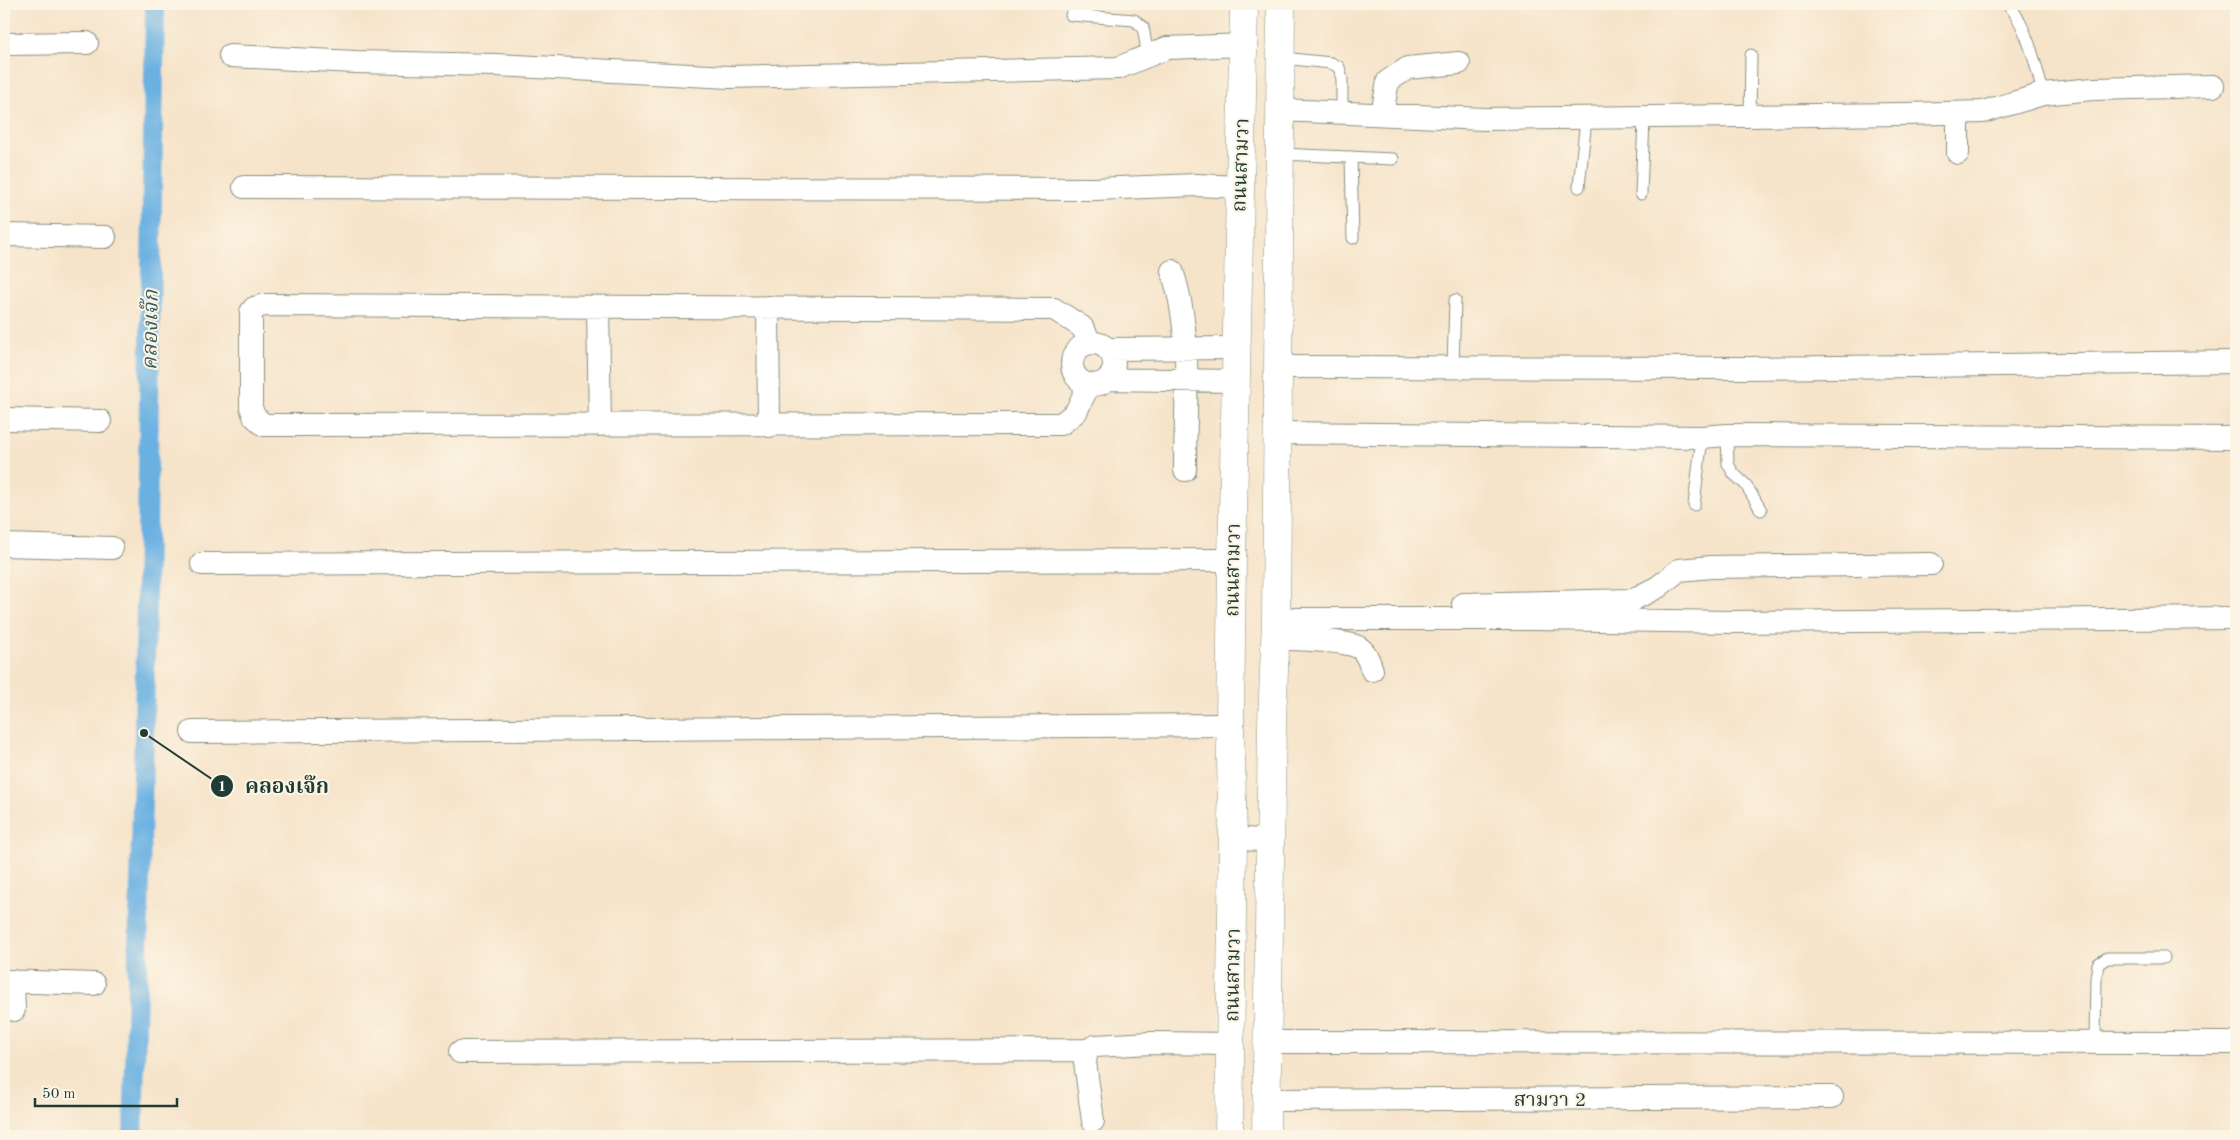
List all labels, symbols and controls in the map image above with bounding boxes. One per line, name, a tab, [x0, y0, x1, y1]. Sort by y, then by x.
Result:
street label: ถนนสามวา	[1230, 118, 1254, 212]
water label: คลองเจ๊ก	[137, 288, 163, 371]
street label: ถนนสามวา	[1223, 523, 1245, 617]
callout: คลองเจ๊ก	[210, 768, 339, 804]
text: คลองเจ๊ก	[245, 774, 329, 798]
text: 1	[218, 780, 226, 795]
street label: ถนนสามวา	[1223, 928, 1245, 1022]
scale bar	[35, 1075, 178, 1107]
text: 50 m	[42, 1087, 76, 1102]
street label: สามวา 2	[1514, 1091, 1586, 1111]

